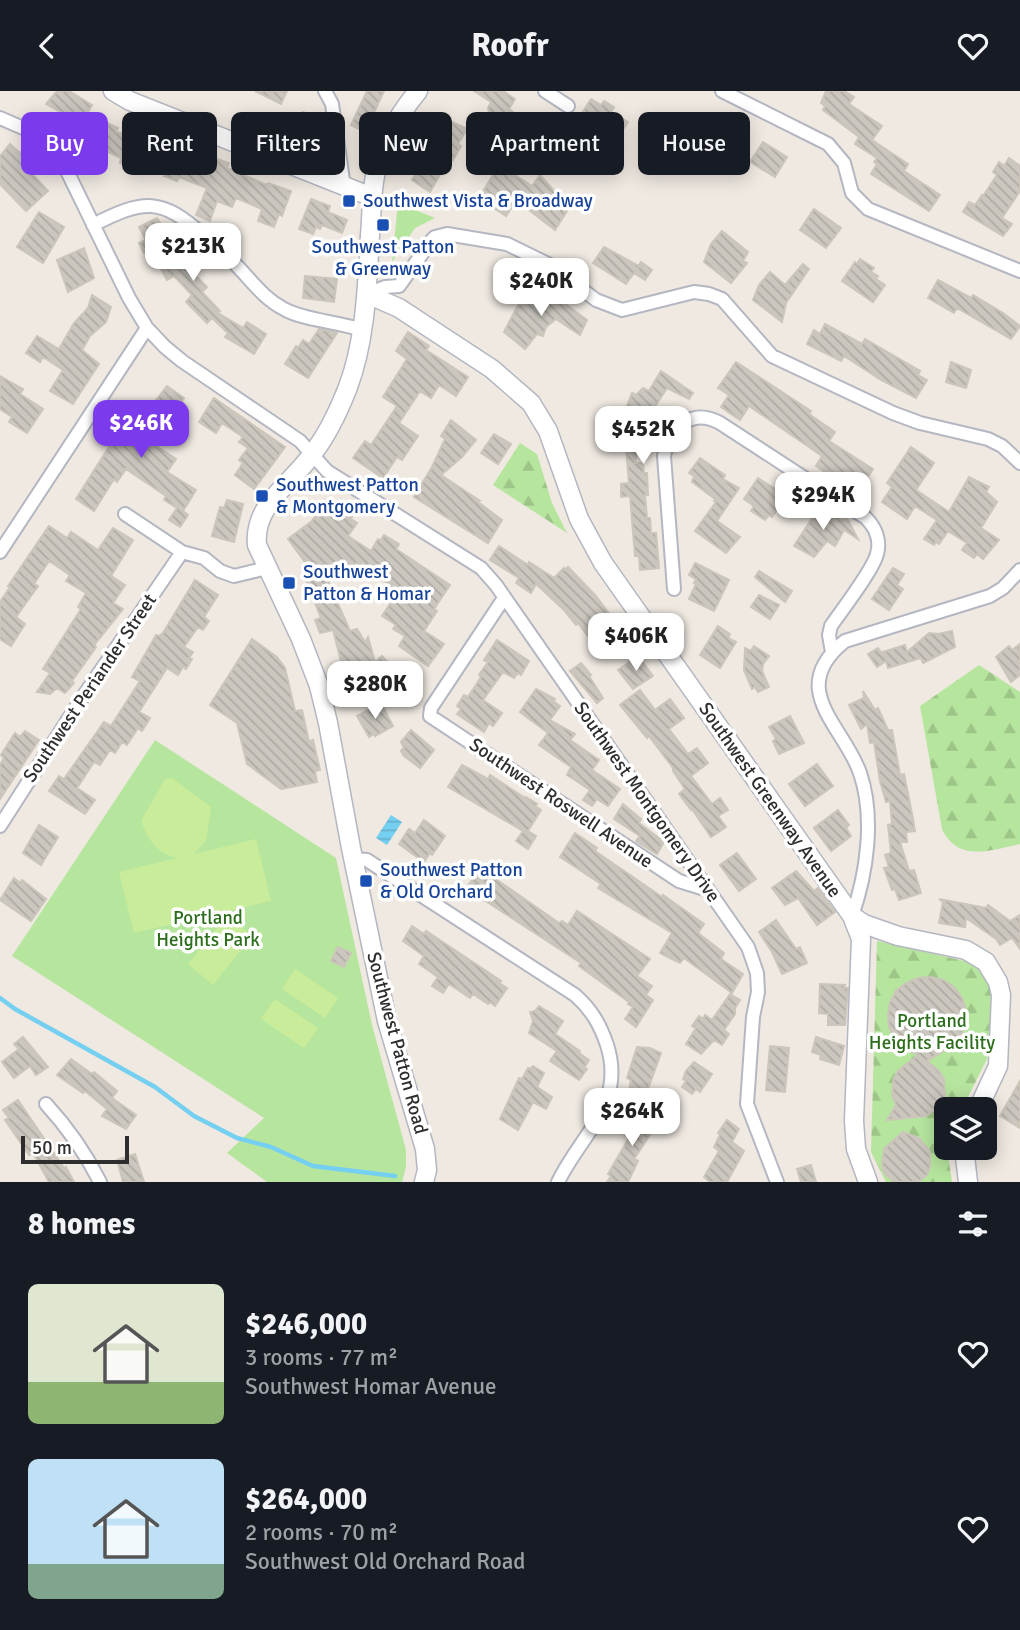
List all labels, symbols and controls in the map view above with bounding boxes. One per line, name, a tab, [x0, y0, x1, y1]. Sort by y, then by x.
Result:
text: Roofr	[471, 26, 549, 65]
icon: back	[28, 27, 66, 65]
icon: heart	[954, 27, 992, 65]
chip: Buy	[21, 112, 108, 175]
chip: Rent	[122, 112, 217, 175]
chip: Filters	[231, 112, 345, 175]
chip: New	[359, 112, 452, 175]
chip: Apartment	[466, 112, 624, 175]
chip: House	[638, 112, 750, 175]
place label: Southwest Vista & Broadway	[363, 189, 593, 213]
marker: Southwest Vista & Broadway	[341, 193, 357, 209]
marker: Southwest Patton & Greenway	[375, 217, 391, 233]
pin: $213K	[144, 223, 242, 283]
text: $213K	[161, 231, 225, 260]
place label: Southwest Patton & Greenway	[312, 235, 454, 281]
pin: $240K	[492, 259, 590, 318]
text: $240K	[509, 266, 573, 295]
pin: $246K	[92, 401, 190, 460]
pin: $452K	[594, 407, 692, 466]
text: $246K	[109, 408, 173, 437]
text: $452K	[611, 414, 675, 443]
place label: Southwest Patton & Montgomery	[276, 473, 419, 519]
pin: $294K	[774, 473, 872, 532]
text: $294K	[791, 480, 855, 509]
marker: Southwest Patton & Montgomery	[254, 488, 270, 504]
place label: Southwest Patton & Homar	[303, 560, 431, 606]
marker: Southwest Patton & Homar	[281, 575, 297, 591]
street label: Southwest Periander Street	[18, 589, 162, 787]
pin: $406K	[587, 613, 685, 673]
text: $406K	[604, 621, 668, 650]
pin: $280K	[326, 661, 424, 721]
text: $280K	[343, 669, 407, 698]
street label: Southwest Montgomery Drive	[569, 697, 725, 907]
street label: Southwest Greenway Avenue	[693, 698, 847, 902]
street label: Southwest Roswell Avenue	[465, 733, 657, 873]
place label: Southwest Patton & Old Orchard	[380, 858, 523, 904]
marker: Southwest Patton & Old Orchard	[358, 873, 374, 889]
park label: Portland Heights Park	[156, 906, 260, 952]
street label: Southwest Patton Road	[361, 949, 433, 1137]
park label: Portland Heights Facility	[869, 1009, 995, 1055]
pin: $264K	[583, 1089, 681, 1148]
text: $264K	[600, 1096, 664, 1125]
map controls	[934, 1097, 997, 1160]
button: layers	[934, 1097, 997, 1160]
scale bar	[21, 1133, 130, 1165]
text: 50 m	[32, 1136, 72, 1160]
icon: filters	[954, 1205, 992, 1243]
text: 8 homes	[28, 1206, 135, 1243]
text: $246,000	[245, 1306, 367, 1343]
icon: home	[84, 1312, 168, 1396]
icon: heart	[954, 1335, 992, 1373]
text: 3 rooms · 77 m²	[245, 1343, 398, 1372]
text: Southwest Homar Avenue	[245, 1372, 496, 1401]
text: $264,000	[245, 1481, 367, 1518]
icon: home	[84, 1487, 168, 1571]
icon: heart	[954, 1510, 992, 1548]
text: 2 rooms · 70 m²	[245, 1518, 398, 1547]
text: Southwest Old Orchard Road	[245, 1547, 525, 1576]

